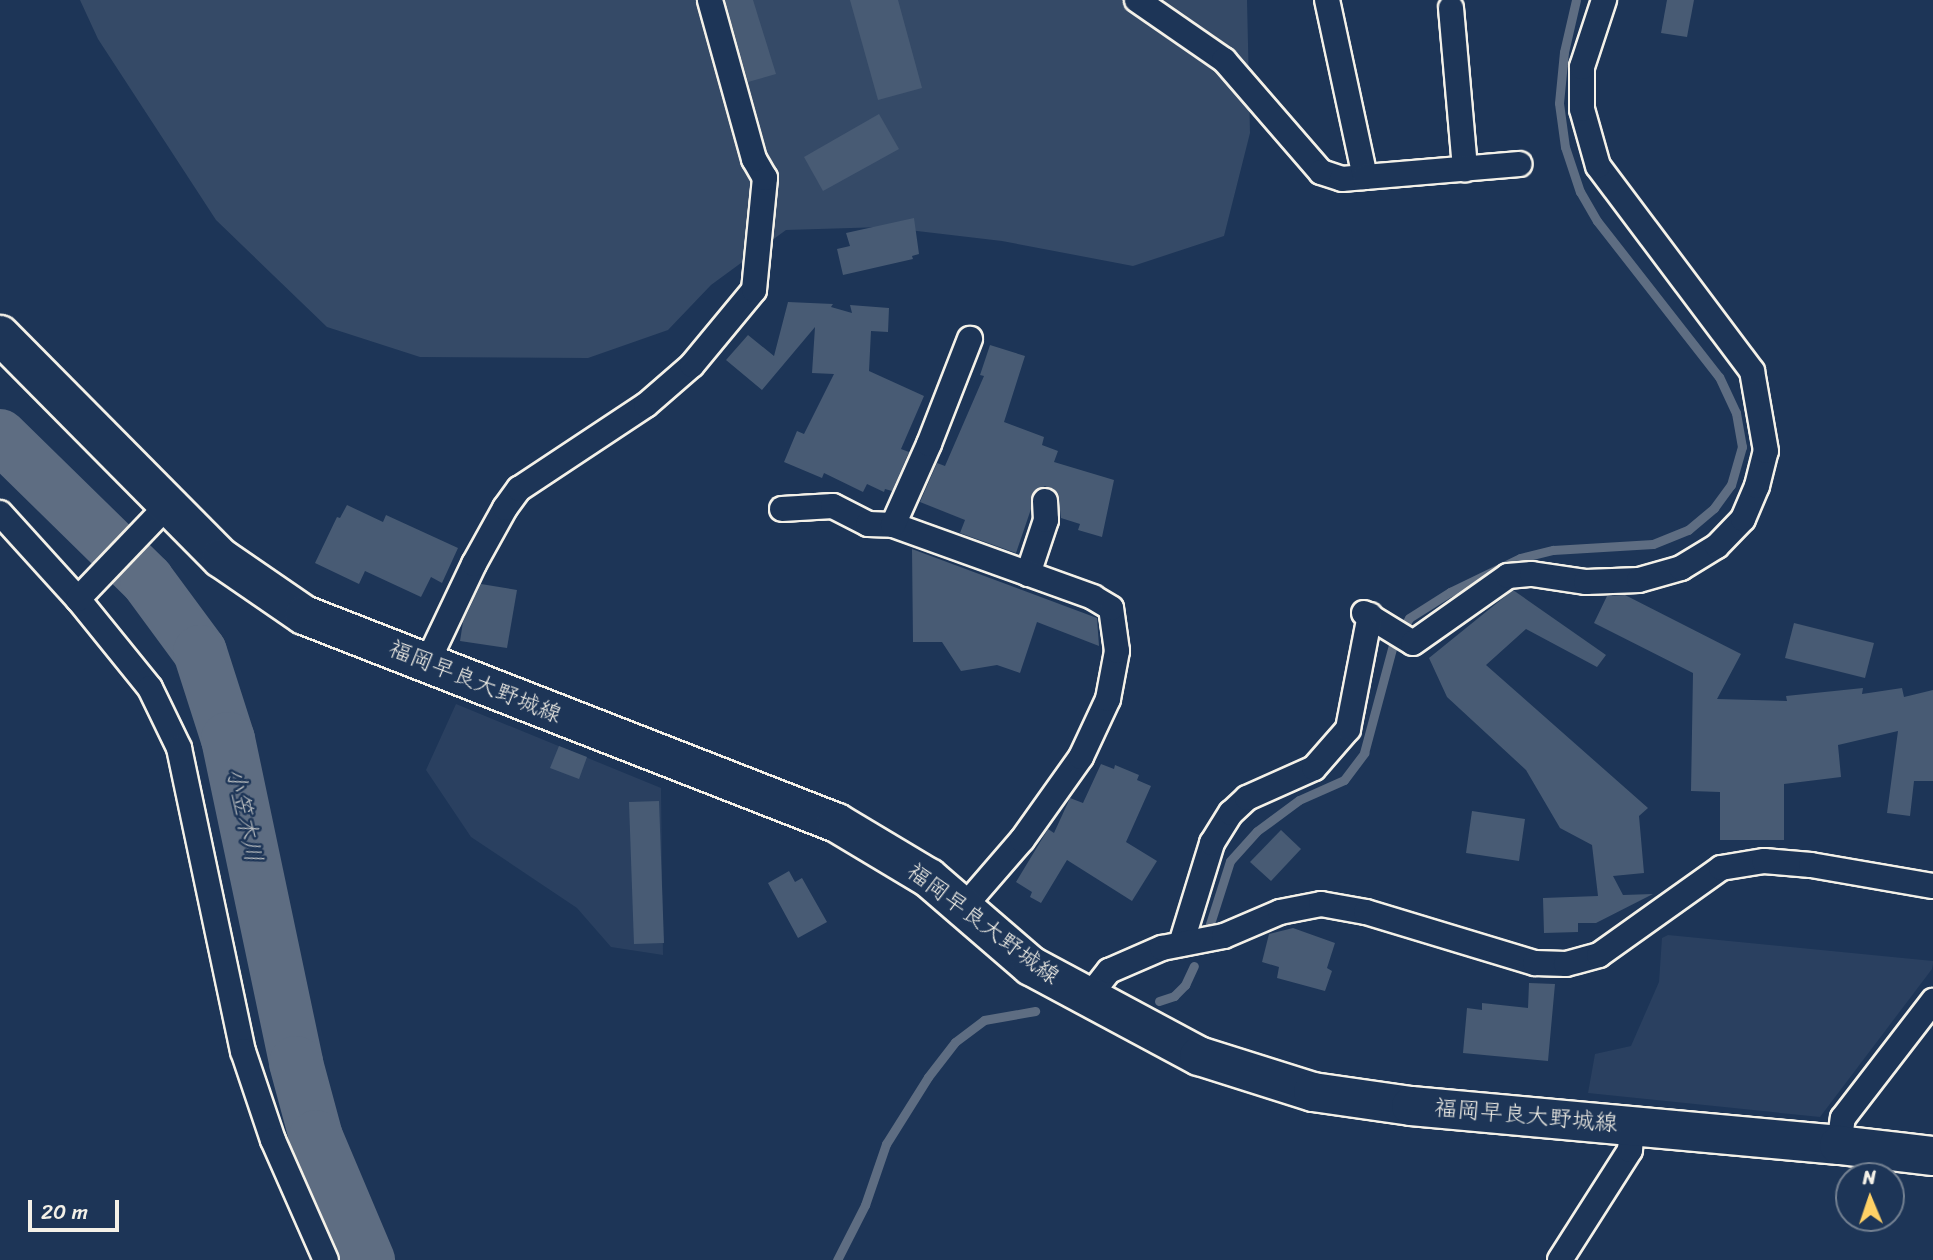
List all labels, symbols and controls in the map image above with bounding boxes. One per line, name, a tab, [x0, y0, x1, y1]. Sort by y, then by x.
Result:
street label: 福岡早良大野城線	[385, 635, 565, 729]
water label: 小笠木川	[220, 765, 268, 865]
street label: 福岡早良大野城線	[901, 858, 1065, 990]
street label: 福岡早良大野城線	[1433, 1094, 1619, 1138]
text: N	[1862, 1161, 1876, 1194]
north arrow	[1835, 1162, 1905, 1232]
scale bar	[32, 1186, 122, 1230]
text: 20 m	[41, 1193, 88, 1231]

